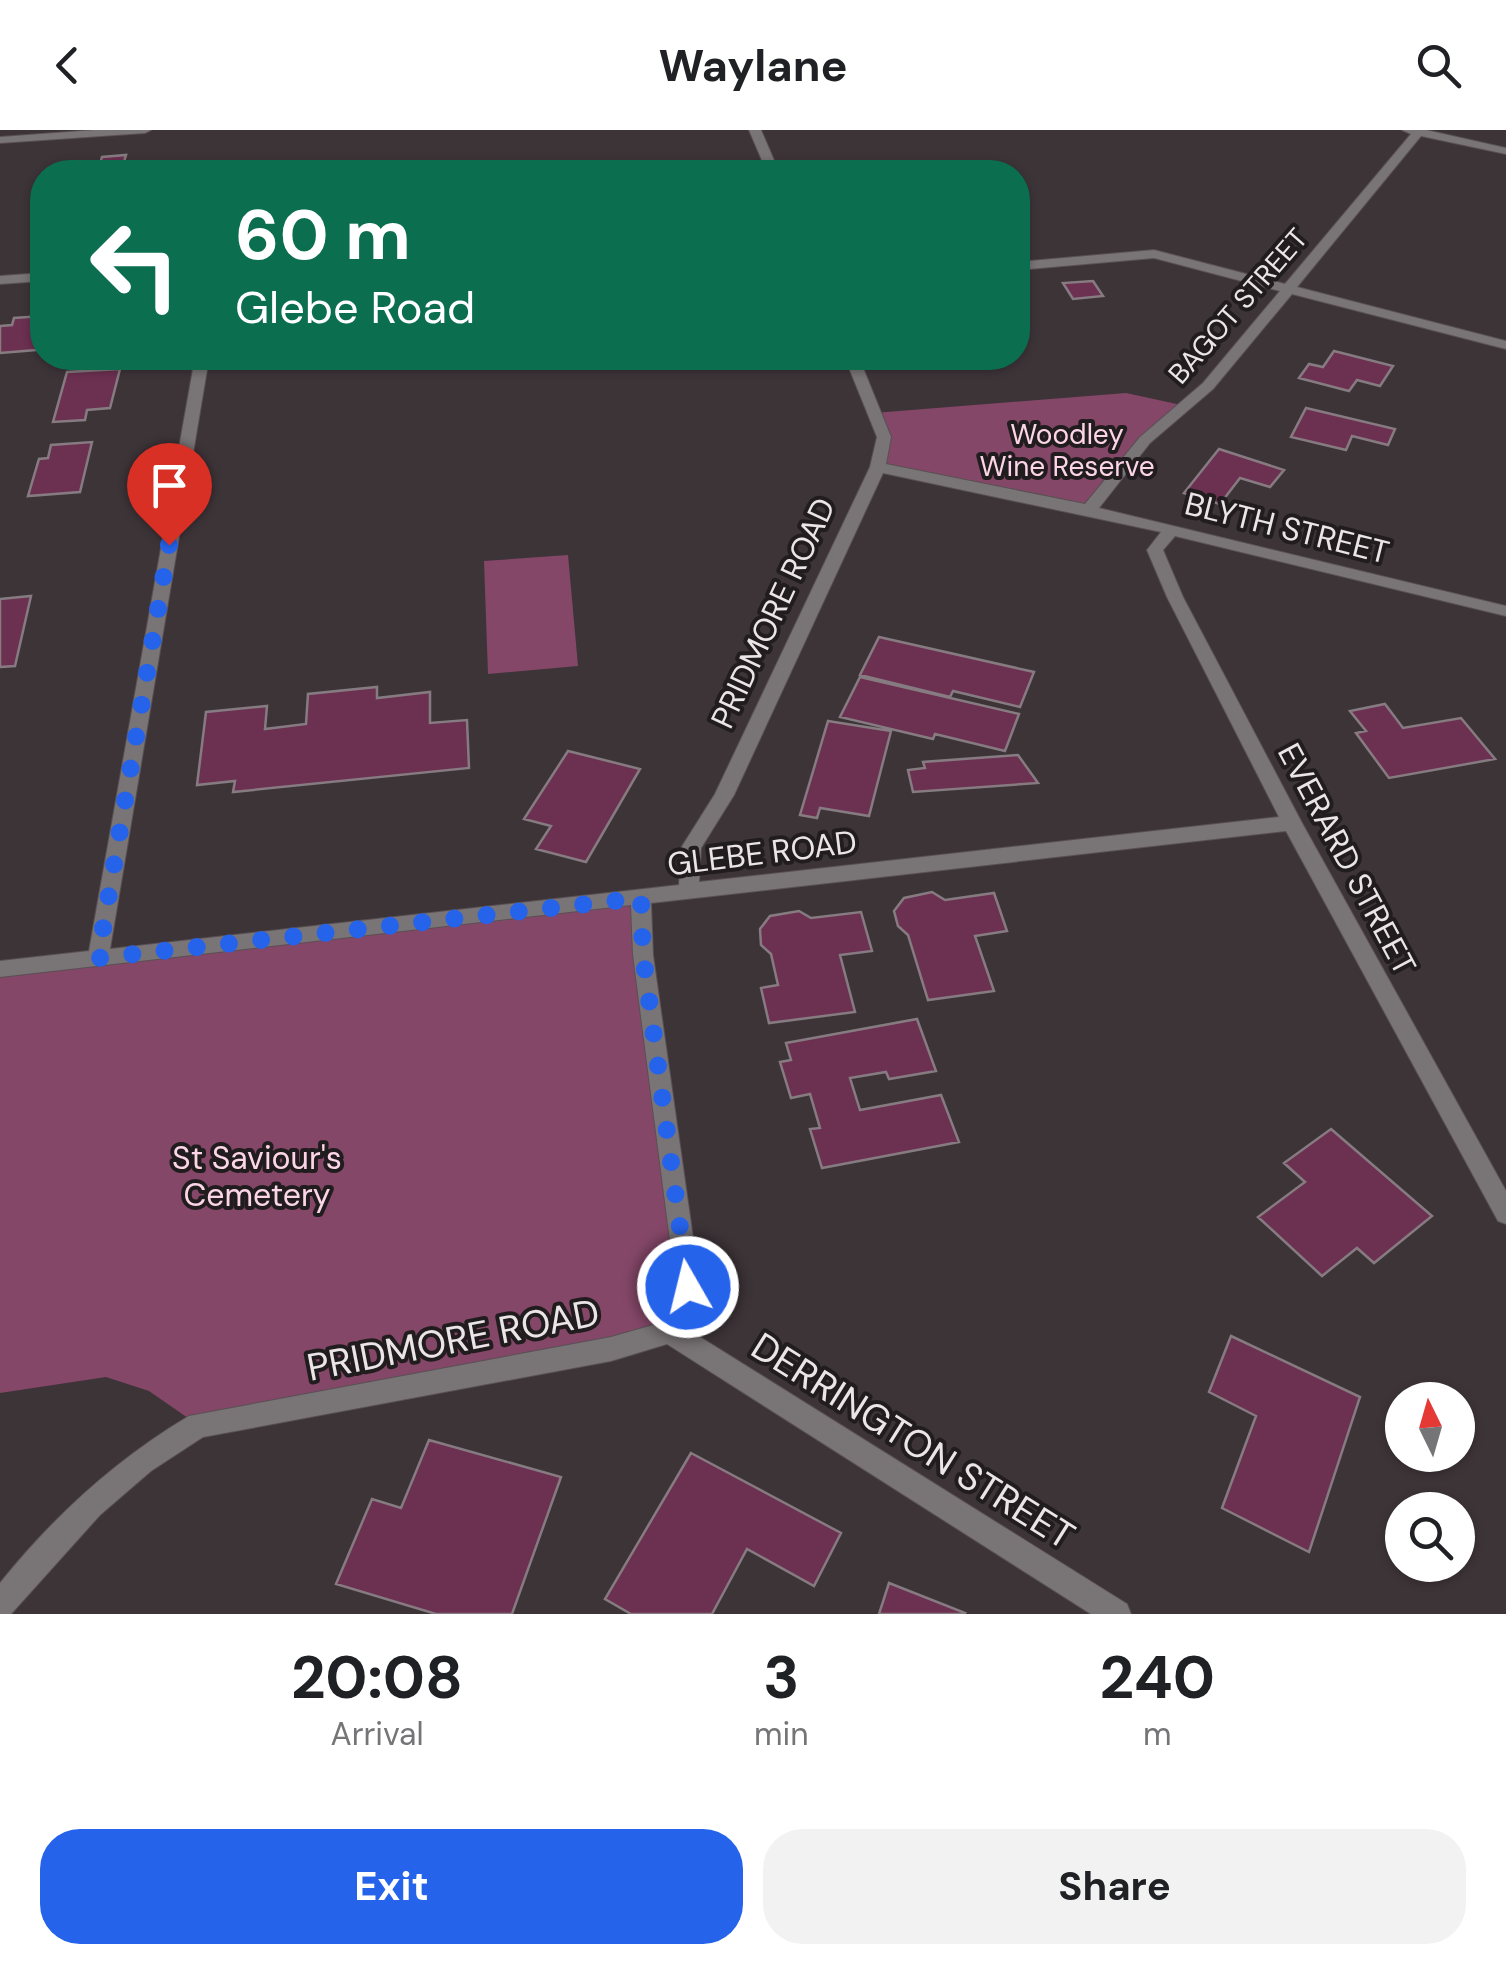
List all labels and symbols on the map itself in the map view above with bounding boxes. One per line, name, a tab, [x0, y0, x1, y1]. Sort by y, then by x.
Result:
street label: BAGOT STREET	[1160, 220, 1316, 392]
park label: Woodley Wine Reserve	[979, 416, 1155, 485]
pin	[127, 443, 212, 546]
street label: BLYTH STREET	[1181, 482, 1393, 574]
street label: PRIDMORE ROAD	[701, 491, 845, 735]
street label: EVERARD STREET	[1268, 736, 1426, 982]
street label: GLEBE ROAD	[665, 821, 859, 885]
park label: St Saviour's Cemetery	[172, 1137, 342, 1216]
position arrow	[636, 1235, 740, 1339]
street label: PRIDMORE ROAD	[303, 1287, 603, 1393]
street label: DERRINGTON STREET	[742, 1321, 1084, 1561]
north arrow	[1385, 1382, 1475, 1472]

